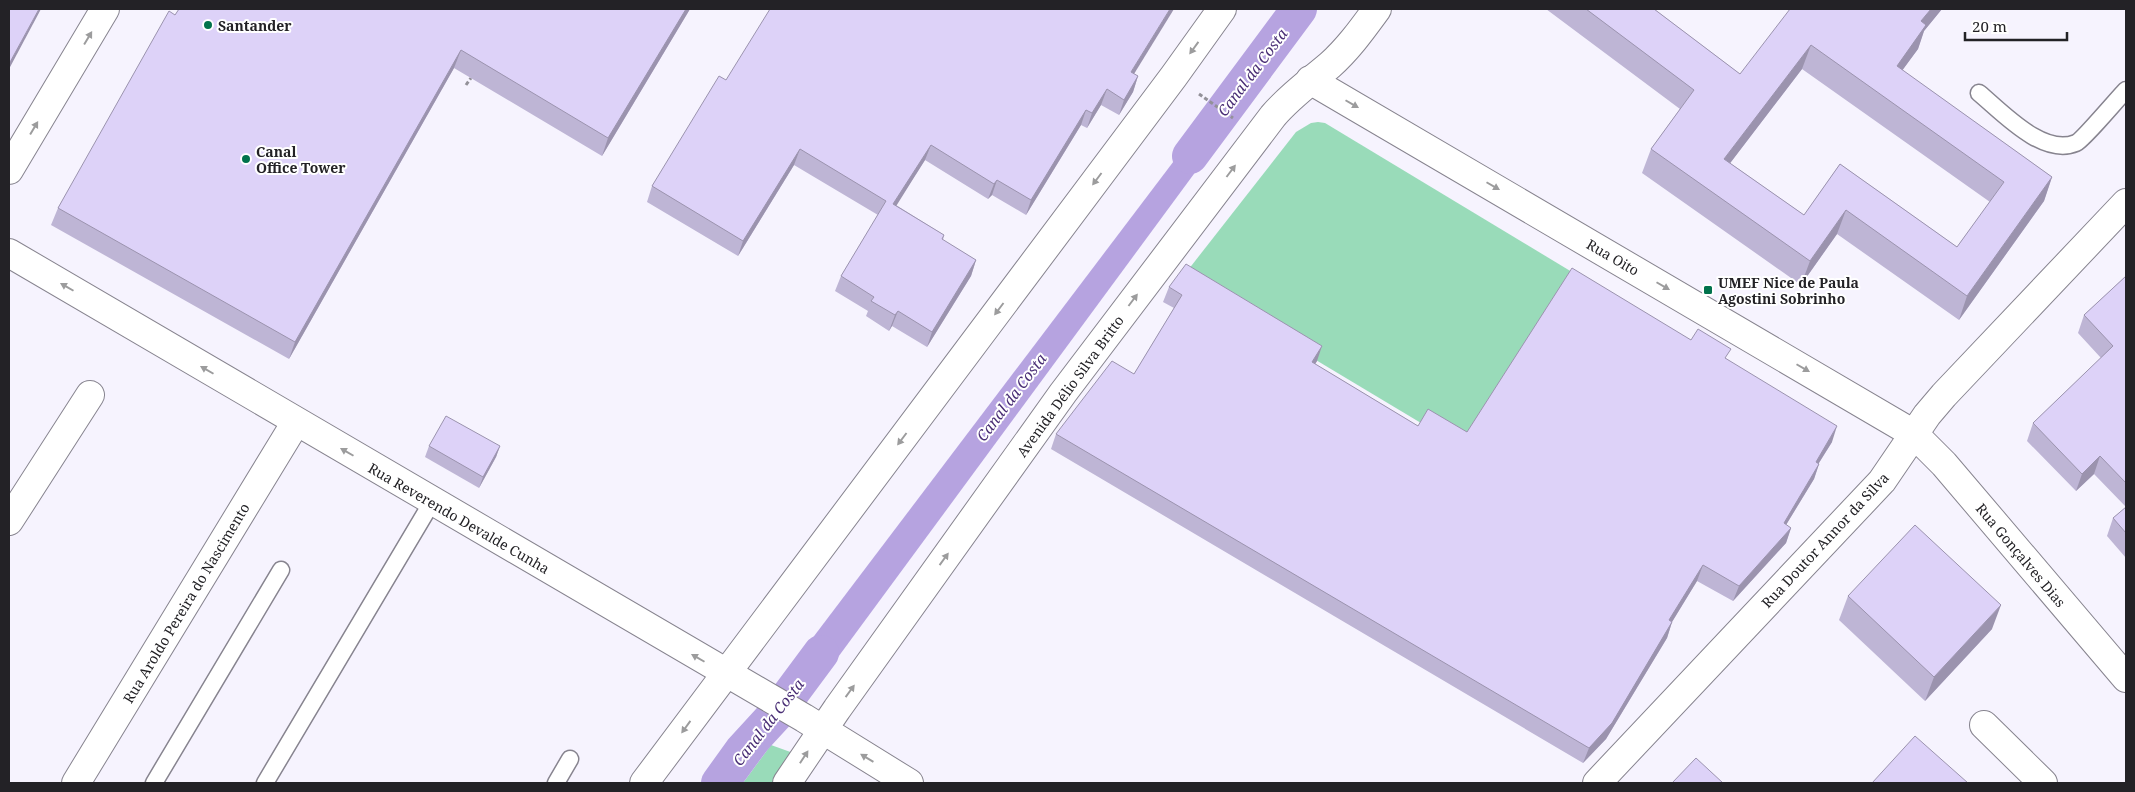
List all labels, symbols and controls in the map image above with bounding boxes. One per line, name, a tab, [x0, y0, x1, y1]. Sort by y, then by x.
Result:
scale bar	[1965, 10, 2068, 42]
place label: Santander	[218, 16, 292, 35]
text: 20 m	[1972, 16, 2007, 36]
marker: Santander	[202, 19, 214, 31]
water label: Canal da Costa	[1213, 24, 1292, 120]
one-way arrow	[84, 31, 93, 44]
one-way arrow	[1189, 42, 1199, 55]
one-way arrow	[1346, 100, 1359, 109]
one-way arrow	[29, 122, 38, 135]
place label: Canal Office Tower	[256, 142, 346, 177]
marker: Canal Office Tower	[240, 153, 252, 165]
one-way arrow	[1226, 164, 1236, 178]
one-way arrow	[1092, 172, 1102, 186]
one-way arrow	[1486, 182, 1499, 191]
street label: Rua Oito	[1583, 234, 1643, 280]
place label: UMEF Nice de Paula Agostini Sobrinho	[1718, 273, 1859, 308]
one-way arrow	[1657, 282, 1670, 291]
one-way arrow	[60, 283, 73, 292]
marker: UMEF Nice de Paula Agostini Sobrinho	[1702, 284, 1714, 296]
one-way arrow	[1128, 293, 1138, 307]
one-way arrow	[994, 302, 1004, 316]
street label: Avenida Délio Silva Britto	[1012, 311, 1128, 461]
water label: Canal da Costa	[972, 349, 1051, 445]
one-way arrow	[1797, 364, 1810, 373]
one-way arrow	[200, 365, 213, 374]
one-way arrow	[896, 432, 907, 445]
one-way arrow	[339, 448, 354, 456]
street label: Rua Reverendo Devalde Cunha	[365, 458, 553, 578]
street label: Rua Doutor Annor da Silva	[1757, 468, 1893, 612]
street label: Rua Aroldo Pereira do Nascimento	[119, 499, 253, 707]
street label: Rua Gonçalves Dias	[1972, 499, 2070, 611]
one-way arrow	[939, 553, 950, 566]
one-way arrow	[692, 653, 705, 662]
water label: Canal da Costa	[728, 674, 808, 769]
one-way arrow	[845, 684, 855, 698]
one-way arrow	[680, 720, 691, 733]
one-way arrow	[800, 750, 809, 764]
one-way arrow	[861, 754, 874, 763]

